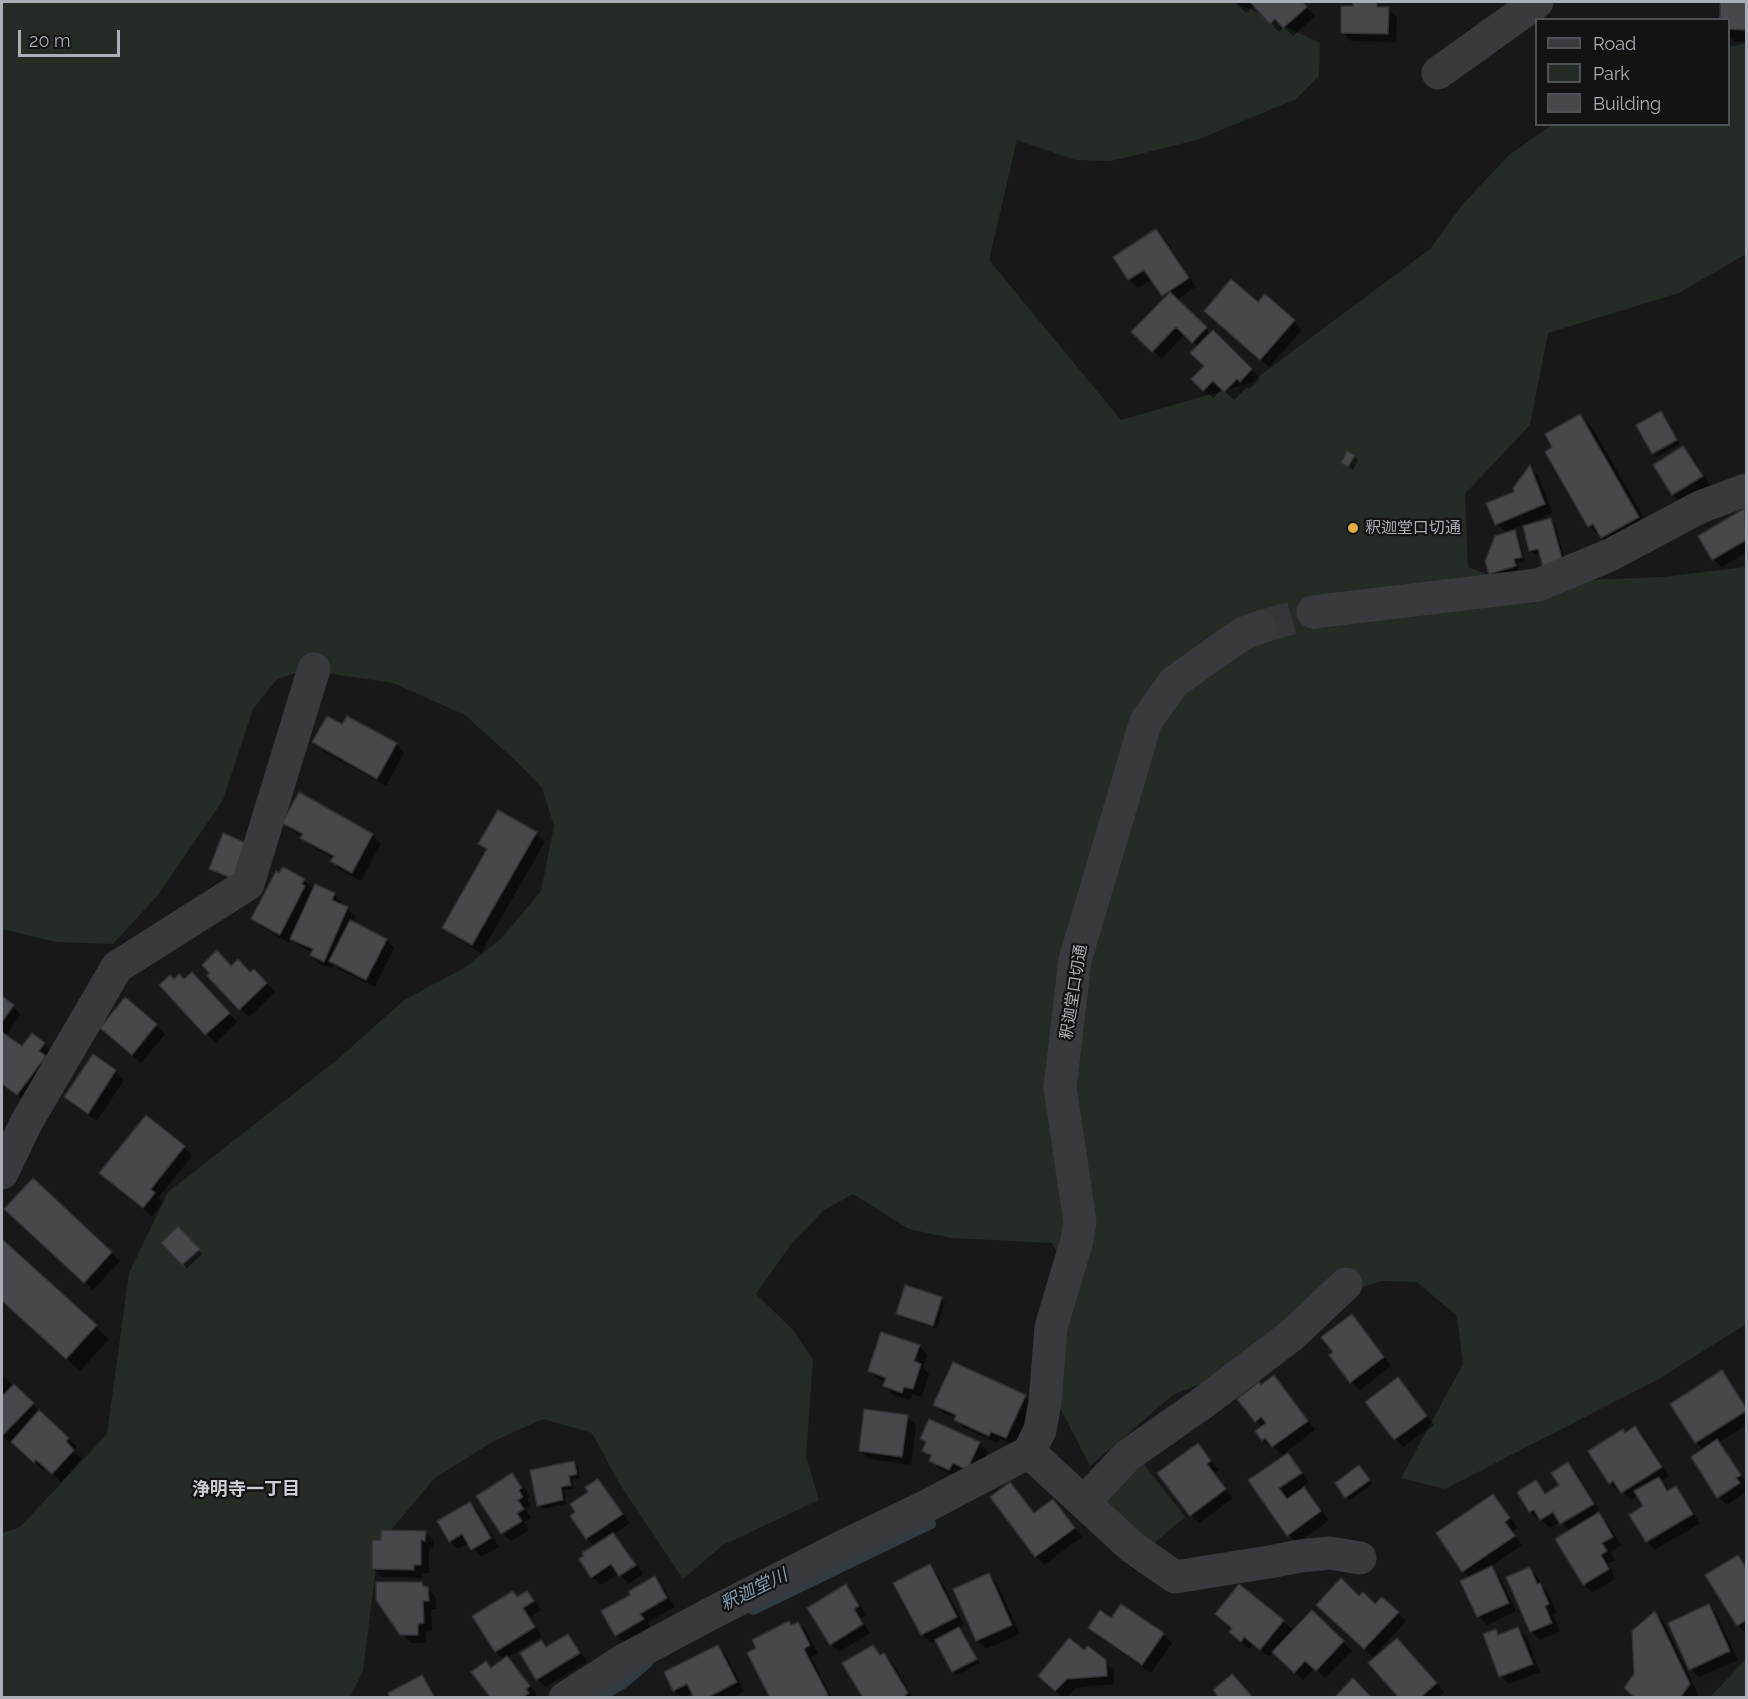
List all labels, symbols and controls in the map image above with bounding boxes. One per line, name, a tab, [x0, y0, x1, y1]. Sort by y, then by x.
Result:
scale bar	[21, 18, 123, 56]
legend	[1535, 18, 1730, 126]
text: 20 m	[29, 30, 71, 51]
text: Road	[1593, 33, 1636, 54]
text: Park	[1593, 63, 1630, 84]
text: Building	[1593, 93, 1661, 114]
place label: 釈迦堂口切通	[1365, 518, 1461, 538]
marker: 釈迦堂口切通	[1346, 521, 1360, 535]
street label: 釈迦堂口切通	[1057, 943, 1091, 1041]
district label: 浄明寺一丁目	[192, 1479, 300, 1501]
water label: 釈迦堂川	[717, 1565, 791, 1615]

